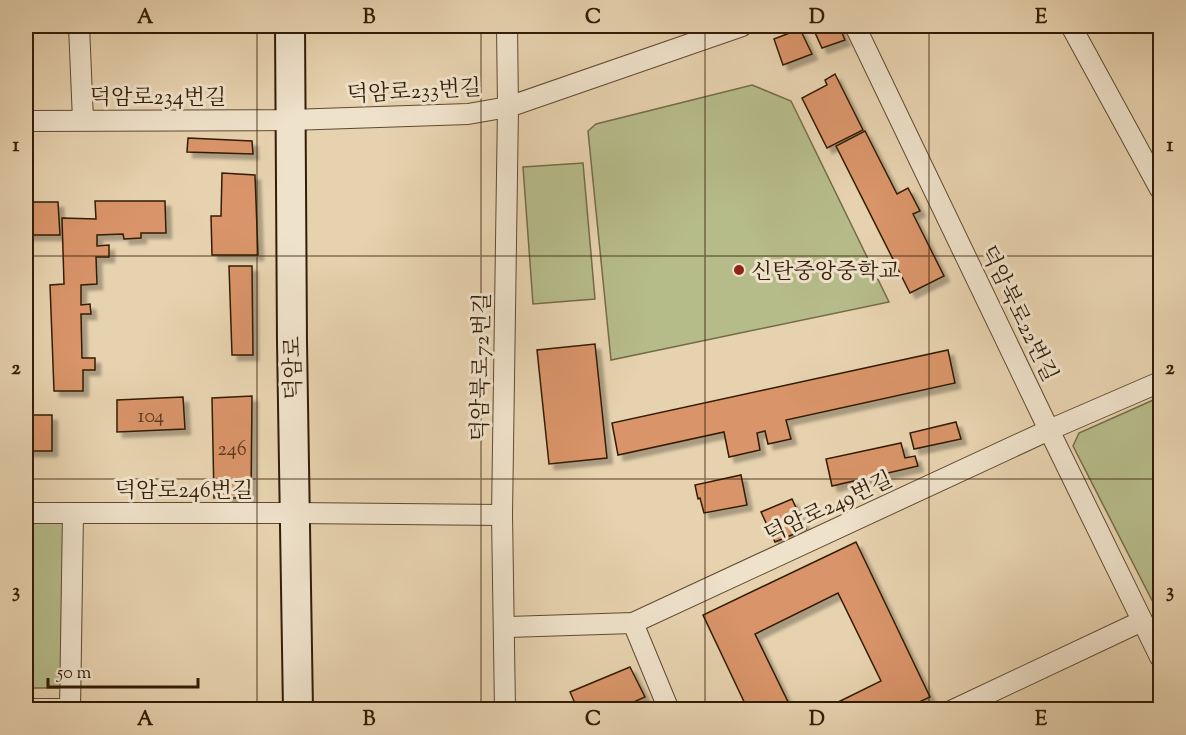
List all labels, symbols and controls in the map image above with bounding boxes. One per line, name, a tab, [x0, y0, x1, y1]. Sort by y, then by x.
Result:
text: A	[137, 4, 154, 33]
text: B	[363, 4, 376, 33]
text: C	[585, 4, 601, 33]
text: D	[809, 4, 825, 33]
text: E	[1035, 4, 1048, 33]
street label: 덕암로233번길	[346, 74, 482, 112]
street label: 덕암로234번길	[90, 83, 226, 115]
text: 1	[13, 132, 20, 161]
text: 1	[1167, 132, 1174, 161]
street label: 덕암북로22번길	[970, 241, 1064, 388]
place label: 신탄중앙중학교	[751, 257, 900, 289]
marker: 신탄중앙중학교	[732, 263, 746, 277]
street label: 덕암북로72번길	[466, 292, 500, 442]
street label: 덕암로	[278, 336, 312, 400]
text: 2	[11, 355, 21, 384]
text: 2	[1165, 355, 1175, 384]
house number: 104	[138, 403, 164, 432]
house number: 246	[217, 436, 247, 465]
street label: 덕암로249번길	[760, 465, 899, 552]
street label: 덕암로246번길	[115, 476, 253, 508]
text: 3	[12, 578, 20, 607]
text: 3	[1166, 578, 1174, 607]
scale bar	[48, 651, 198, 689]
text: 50 m	[56, 661, 92, 687]
text: A	[137, 706, 154, 735]
text: B	[363, 706, 376, 735]
text: C	[585, 706, 601, 735]
text: D	[809, 706, 825, 735]
text: E	[1035, 706, 1048, 735]

